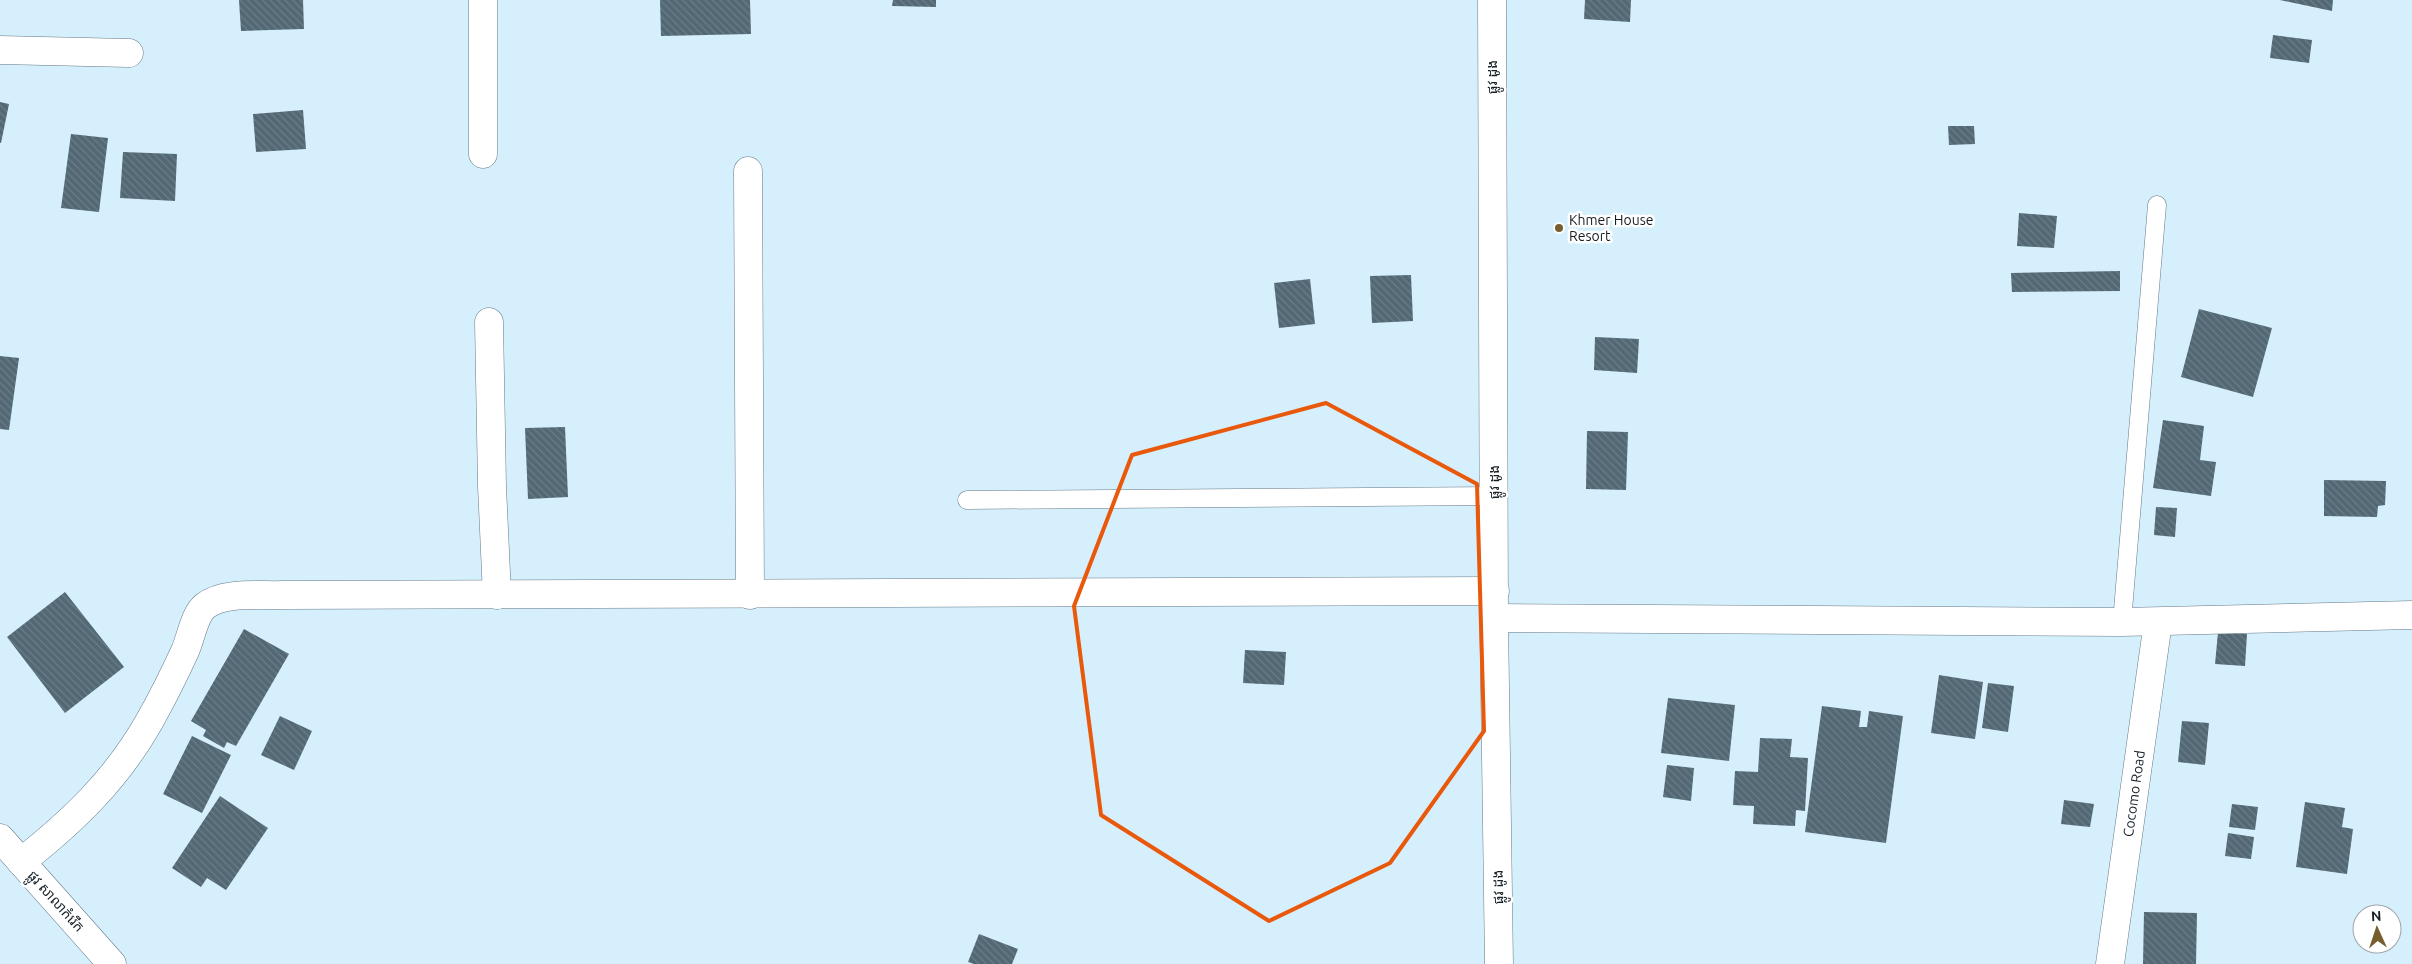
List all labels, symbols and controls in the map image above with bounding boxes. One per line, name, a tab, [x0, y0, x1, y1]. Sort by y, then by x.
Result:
street label: ផ្លូវ ដូង	[1484, 60, 1504, 94]
place label: Khmer House Resort	[1569, 212, 1654, 244]
marker: Khmer House Resort	[1553, 222, 1565, 234]
street label: ផ្លូវ ដូង	[1486, 465, 1506, 499]
street label: Cocomo Road	[2120, 749, 2148, 838]
street label: ផ្លូវ សាលាកំរើក	[21, 867, 88, 938]
street label: ផ្លូវ ដូង	[1490, 870, 1510, 904]
north arrow	[2352, 904, 2402, 954]
text: N	[2371, 908, 2382, 924]

